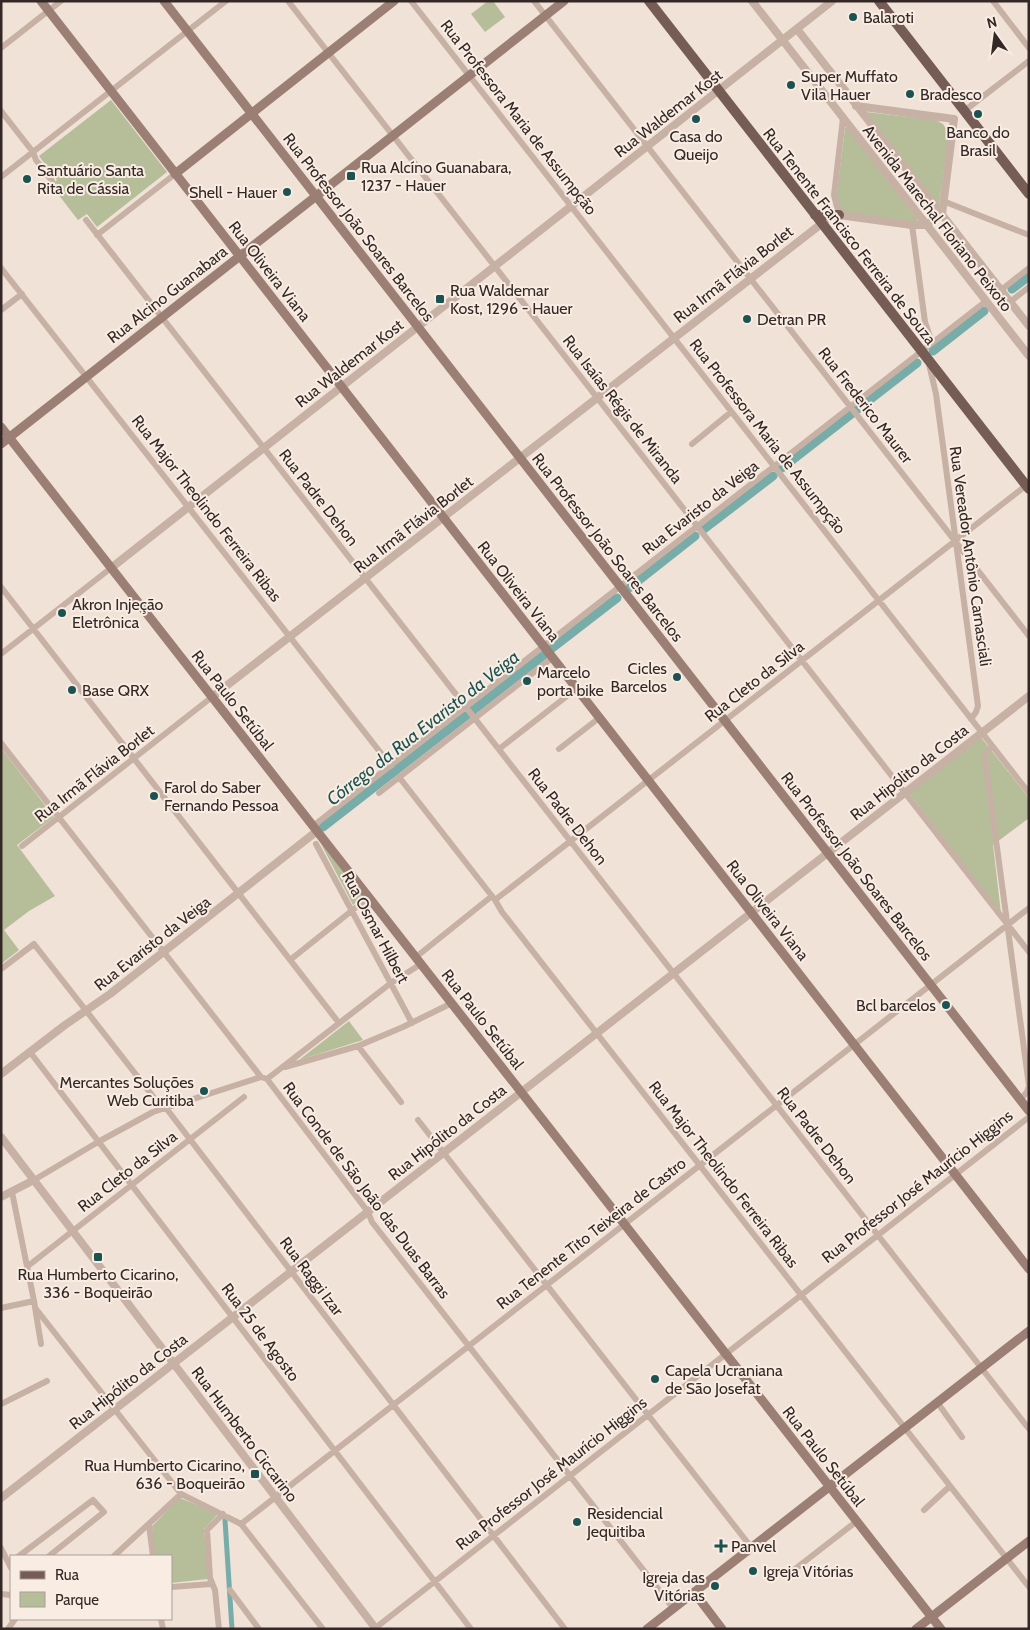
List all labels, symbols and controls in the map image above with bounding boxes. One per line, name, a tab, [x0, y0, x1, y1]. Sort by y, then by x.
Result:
place label: Balaroti	[863, 8, 914, 27]
north arrow	[970, 10, 1020, 60]
marker: Balaroti	[847, 11, 859, 23]
text: N	[985, 12, 999, 32]
street label: Rua Professora Maria de Assumpção	[436, 16, 601, 219]
street label: Rua Waldemar Kost	[611, 65, 727, 161]
place label: Super Muffato Vila Hauer	[801, 67, 898, 104]
marker: Super Muffato Vila Hauer	[785, 79, 797, 91]
place label: Bradesco	[920, 85, 982, 104]
marker: Bradesco	[904, 88, 916, 100]
marker: Banco do Brasil	[972, 108, 984, 120]
marker: Casa do Queijo	[690, 113, 702, 125]
street label: Avenida Marechal Floriano Peixoto	[859, 121, 1016, 315]
place label: Banco do Brasil	[946, 123, 1010, 160]
street label: Rua Tenente Francisco Ferreira de Souza	[759, 124, 940, 349]
place label: Casa do Queijo	[669, 127, 723, 164]
street label: Rua Professor João Soares Barcelos	[279, 129, 438, 326]
place label: Rua Alcíno Guanabara, 1237 - Hauer	[361, 158, 512, 195]
place label: Santuário Santa Rita de Cássia	[37, 161, 144, 198]
marker: Rua Alcíno Guanabara, 1237 - Hauer	[345, 170, 357, 182]
marker: Santuário Santa Rita de Cássia	[21, 173, 33, 185]
place label: Shell - Hauer	[189, 183, 278, 202]
marker: Shell - Hauer	[281, 186, 293, 198]
street label: Rua Oliveira Viana	[224, 217, 315, 326]
street label: Rua Irmã Flávia Borlet	[670, 222, 797, 327]
street label: Rua Alcino Guanabara	[104, 241, 231, 347]
place label: Rua Waldemar Kost, 1296 - Hauer	[450, 281, 574, 318]
marker: Rua Waldemar Kost, 1296 - Hauer	[434, 293, 446, 305]
place label: Detran PR	[757, 310, 826, 329]
marker: Detran PR	[741, 313, 753, 325]
street label: Rua Waldemar Kost	[292, 315, 408, 411]
street label: Rua Isaías Régis de Miranda	[559, 331, 687, 488]
street label: Rua Professora Maria de Assumpção	[685, 335, 850, 538]
street label: Rua Frederico Maurer	[814, 344, 917, 468]
street label: Rua Major Theolindo Ferreira Ribas	[128, 411, 286, 606]
street label: Rua Padre Dehon	[275, 445, 362, 549]
street label: Rua Vereador Antônio Carnasciali	[946, 445, 995, 667]
street label: Rua Professor João Soares Barcelos	[528, 449, 687, 646]
street label: Rua Evaristo da Veiga	[638, 456, 762, 559]
street label: Rua Irmã Flávia Borlet	[350, 472, 477, 577]
street label: Rua Oliveira Viana	[473, 537, 564, 646]
place label: Akron Injeção Eletrônica	[72, 595, 164, 632]
marker: Akron Injeção Eletrônica	[56, 607, 68, 619]
street label: Rua Cleto da Silva	[701, 637, 808, 726]
street label: Rua Paulo Setúbal	[188, 646, 278, 754]
water label: Córrego da Rua Evaristo da Veiga	[322, 646, 524, 810]
place label: Cicles Barcelos	[610, 659, 667, 696]
place label: Marcelo porta bike	[537, 663, 604, 700]
marker: Cicles Barcelos	[671, 671, 683, 683]
marker: Marcelo porta bike	[521, 675, 533, 687]
place label: Base QRX	[82, 681, 150, 700]
marker: Base QRX	[66, 684, 78, 696]
street label: Rua Hipólito da Costa	[847, 720, 972, 824]
street label: Rua Irmã Flávia Borlet	[31, 721, 158, 826]
street label: Rua Padre Dehon	[524, 764, 611, 868]
street label: Rua Professor João Soares Barcelos	[777, 768, 936, 965]
place label: Farol do Saber Fernando Pessoa	[164, 778, 279, 815]
marker: Farol do Saber Fernando Pessoa	[148, 790, 160, 802]
street label: Rua Oliveira Viana	[722, 856, 813, 965]
street label: Rua Osmar Hilbert	[338, 868, 413, 987]
street label: Rua Evaristo da Veiga	[90, 892, 214, 995]
street label: Rua Paulo Setúbal	[438, 965, 528, 1073]
place label: Bcl barcelos	[856, 996, 936, 1015]
marker: Bcl barcelos	[940, 999, 952, 1011]
place label: Mercantes Soluções Web Curitiba	[60, 1073, 194, 1110]
street label: Rua Major Theolindo Ferreira Ribas	[645, 1077, 803, 1272]
street label: Rua Conde de São João das Duas Barras	[279, 1078, 454, 1303]
street label: Rua Hipólito da Costa	[385, 1080, 510, 1184]
street label: Rua Padre Dehon	[773, 1083, 860, 1187]
marker: Mercantes Soluções Web Curitiba	[198, 1085, 210, 1097]
street label: Rua Professor José Maurício Higgins	[818, 1106, 1017, 1267]
street label: Rua Cleto da Silva	[74, 1127, 181, 1216]
street label: Rua Tenente Tito Teixeira de Castro	[493, 1153, 690, 1313]
street label: Rua Raggi Izar	[276, 1233, 348, 1320]
marker: Rua Humberto Cicarino, 336 - Boqueirão	[92, 1251, 104, 1263]
place label: Rua Humberto Cicarino, 336 - Boqueirão	[18, 1265, 178, 1302]
street label: Rua 25 de Agosto	[218, 1280, 304, 1385]
street label: Rua Hipólito da Costa	[66, 1329, 191, 1433]
place label: Capela Ucraniana de São Josefat	[665, 1361, 783, 1398]
street label: Rua Humberto Ciccarino	[188, 1363, 302, 1506]
marker: Capela Ucraniana de São Josefat	[649, 1373, 661, 1385]
street label: Rua Professor José Maurício Higgins	[452, 1393, 651, 1554]
street label: Rua Paulo Setúbal	[779, 1402, 869, 1510]
place label: Rua Humberto Cicarino, 636 - Boqueirão	[84, 1456, 245, 1493]
marker: Rua Humberto Cicarino, 636 - Boqueirão	[249, 1468, 261, 1480]
place label: Residencial Jequitiba	[586, 1504, 663, 1541]
marker: Residencial Jequitiba	[571, 1516, 583, 1528]
place label: Panvel	[731, 1537, 776, 1556]
marker: Panvel	[715, 1540, 727, 1552]
legend	[10, 1555, 172, 1620]
place label: Igreja Vitórias	[763, 1562, 854, 1581]
marker: Igreja Vitórias	[747, 1565, 759, 1577]
text: Rua	[55, 1566, 80, 1584]
place label: Igreja das Vitórias	[642, 1568, 705, 1605]
marker: Igreja das Vitórias	[709, 1580, 721, 1592]
text: Parque	[55, 1591, 99, 1609]

